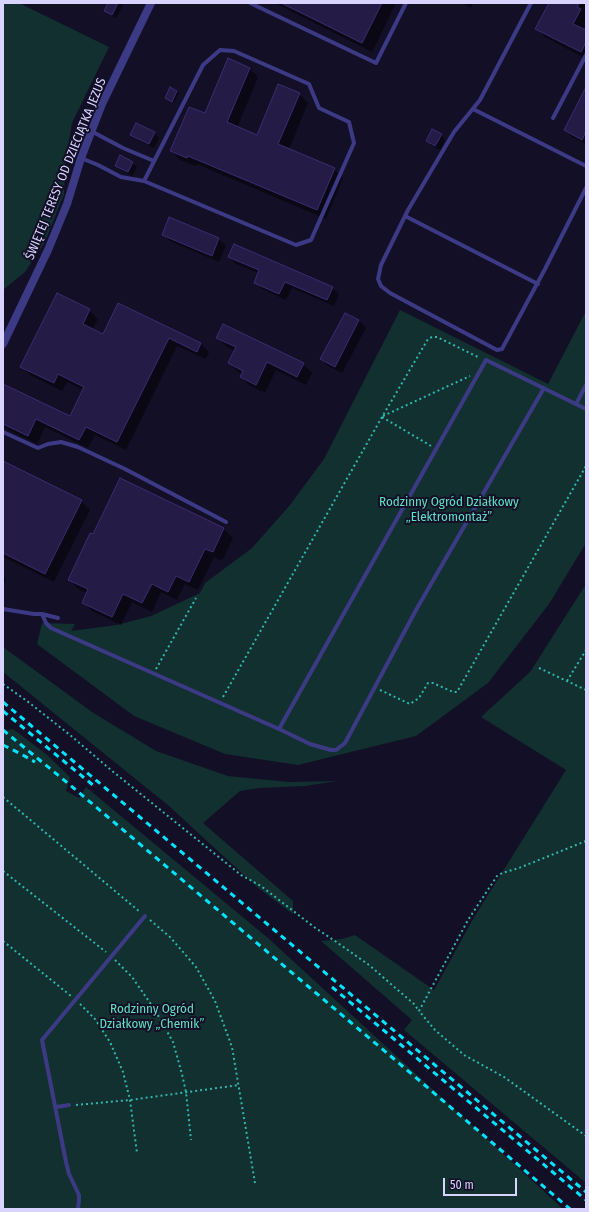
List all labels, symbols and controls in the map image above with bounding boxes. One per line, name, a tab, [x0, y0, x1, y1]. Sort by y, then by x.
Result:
street label: ŚWIĘTEJ TERESY OD DZIECIĄTKA JEZUS	[22, 76, 110, 262]
park label: Rodzinny Ogród Działkowy „Elektromontaż”	[379, 494, 519, 525]
park label: Rodzinny Ogród Działkowy „Chemik”	[100, 1001, 204, 1032]
scale bar	[445, 1170, 519, 1196]
text: 50 m	[450, 1178, 474, 1192]

